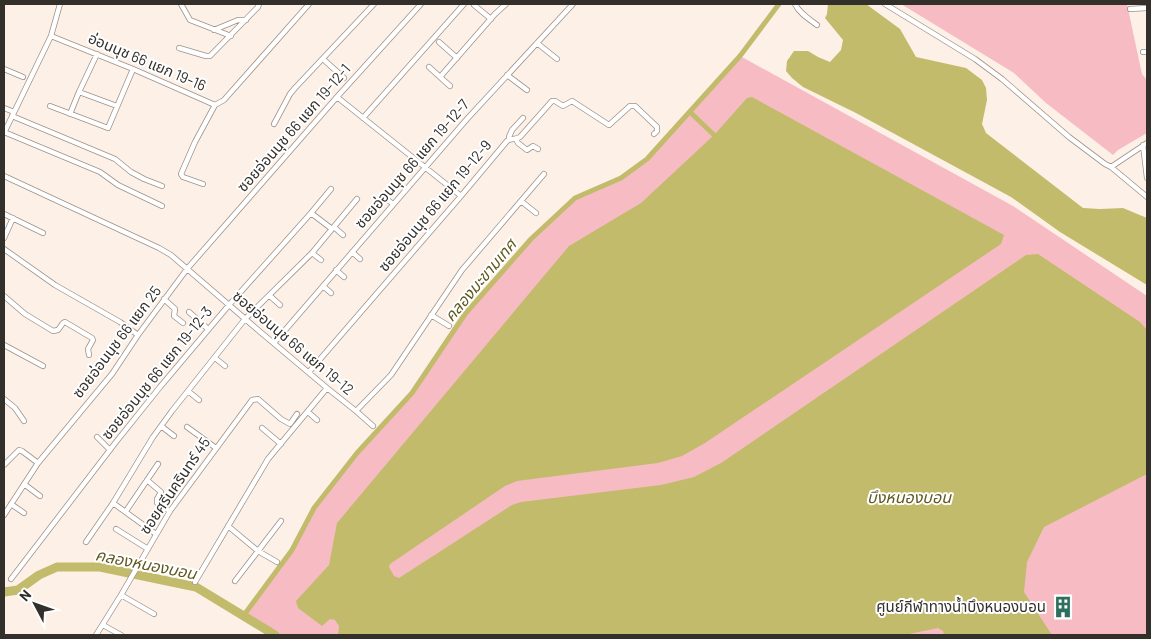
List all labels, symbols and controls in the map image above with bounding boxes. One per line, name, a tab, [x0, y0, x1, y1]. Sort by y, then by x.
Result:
street label: อ่อนนุช 66 แยก 19-16	[85, 28, 209, 95]
street label: ซอยอ่อนนุช 66 แยก 19-12-1	[233, 60, 354, 196]
street label: ซอยอ่อนนุช 66 แยก 19-12-7	[350, 95, 473, 232]
street label: ซอยอ่อนนุช 66 แยก 19-12-9	[374, 136, 495, 275]
water label: คลองมะขามเทศ	[440, 233, 521, 325]
street label: ซอยอ่อนนุช 66 แยก 25	[68, 282, 165, 402]
street label: ซอยอ่อนนุช 66 แยก 19-12	[229, 286, 358, 399]
street label: ซอยอ่อนนุช 66 แยก 19-12-3	[97, 302, 216, 443]
street label: ซอยศรีนครินทร์ 45	[135, 434, 213, 537]
water label: บึงหนองบอน	[867, 487, 952, 506]
water label: คลองหนองบอน	[94, 544, 199, 583]
north arrow	[10, 579, 60, 629]
text: N	[15, 586, 34, 604]
building icon: ศูนย์กีฬาทางน้ำบึงหนองบอน	[1050, 594, 1076, 620]
place label: ศูนย์กีฬาทางน้ำบึงหนองบอน	[876, 596, 1046, 616]

